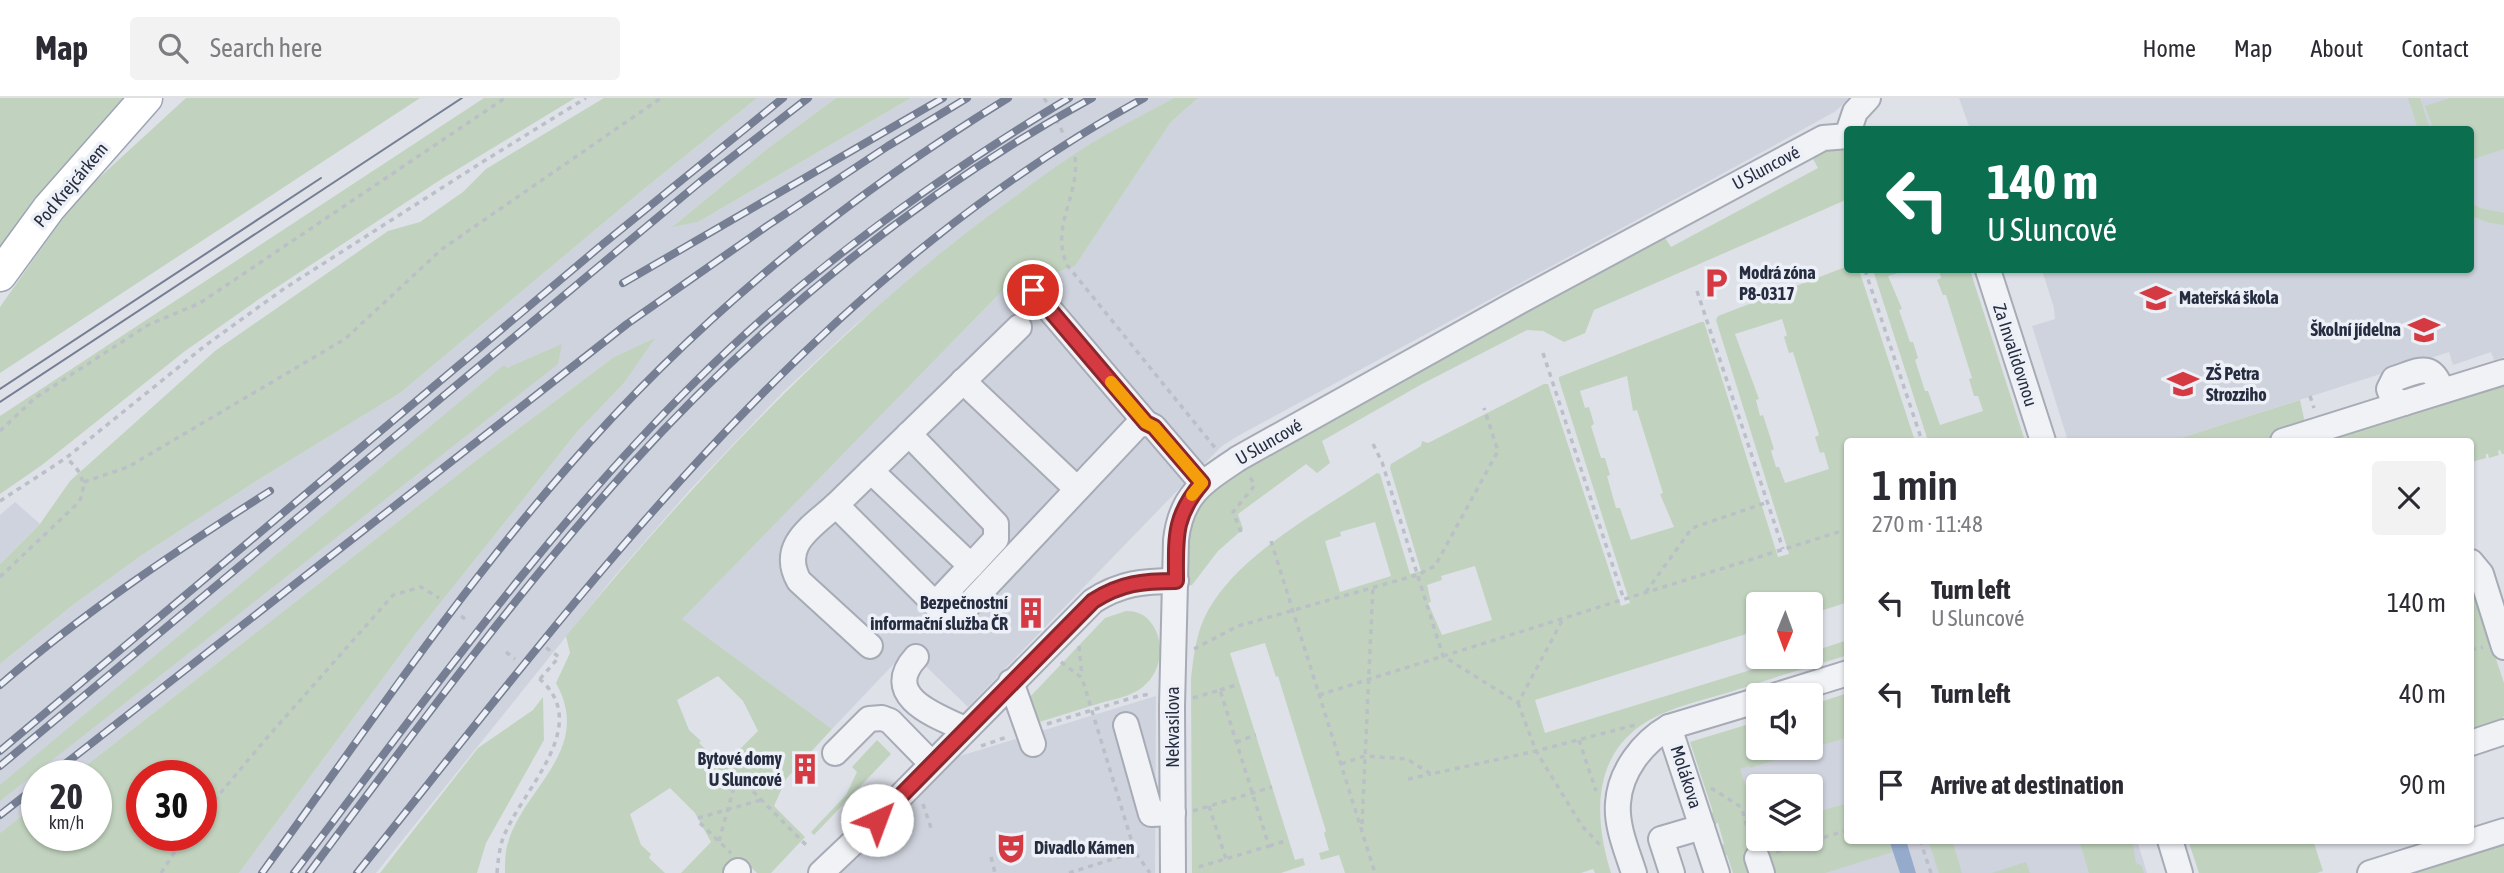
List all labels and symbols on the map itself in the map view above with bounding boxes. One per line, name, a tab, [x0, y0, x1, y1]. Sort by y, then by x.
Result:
street label: Pod Krejcárkem	[29, 138, 112, 231]
street label: U Sluncové	[1729, 141, 1803, 194]
pin	[1003, 260, 1063, 320]
place label: Modrá zóna P8-0317	[1739, 262, 1816, 304]
parking icon: Modrá zóna P8-0317	[1699, 266, 1733, 300]
school or university icon: Mateřská škola	[2139, 281, 2173, 315]
place label: Mateřská škola	[2179, 287, 2279, 308]
street label: Za Invalidovnou	[1989, 301, 2042, 409]
school or university icon: Školní jídelna	[2407, 313, 2441, 347]
place label: Školní jídelna	[2310, 319, 2401, 340]
place label: ZŠ Petra Strozziho	[2206, 363, 2267, 405]
school or university icon: ZŠ Petra Strozziho	[2166, 367, 2200, 401]
street label: U Sluncové	[1232, 414, 1306, 469]
place label: Bezpečnostní informační služba ČR	[870, 592, 1009, 634]
north arrow	[1746, 592, 1824, 668]
building icon: Bezpečnostní informační služba ČR	[1014, 596, 1048, 630]
street label: Nekvasilova	[1162, 686, 1183, 768]
street label: Molákova	[1666, 743, 1707, 811]
place label: Bytové domy U Sluncové	[698, 748, 783, 790]
building icon: Bytové domy U Sluncové	[788, 752, 822, 786]
speed limit sign: 30	[126, 760, 217, 851]
position arrow	[840, 783, 914, 857]
theatre icon: Divadlo Kámen	[994, 831, 1028, 865]
place label: Divadlo Kámen	[1034, 837, 1135, 858]

